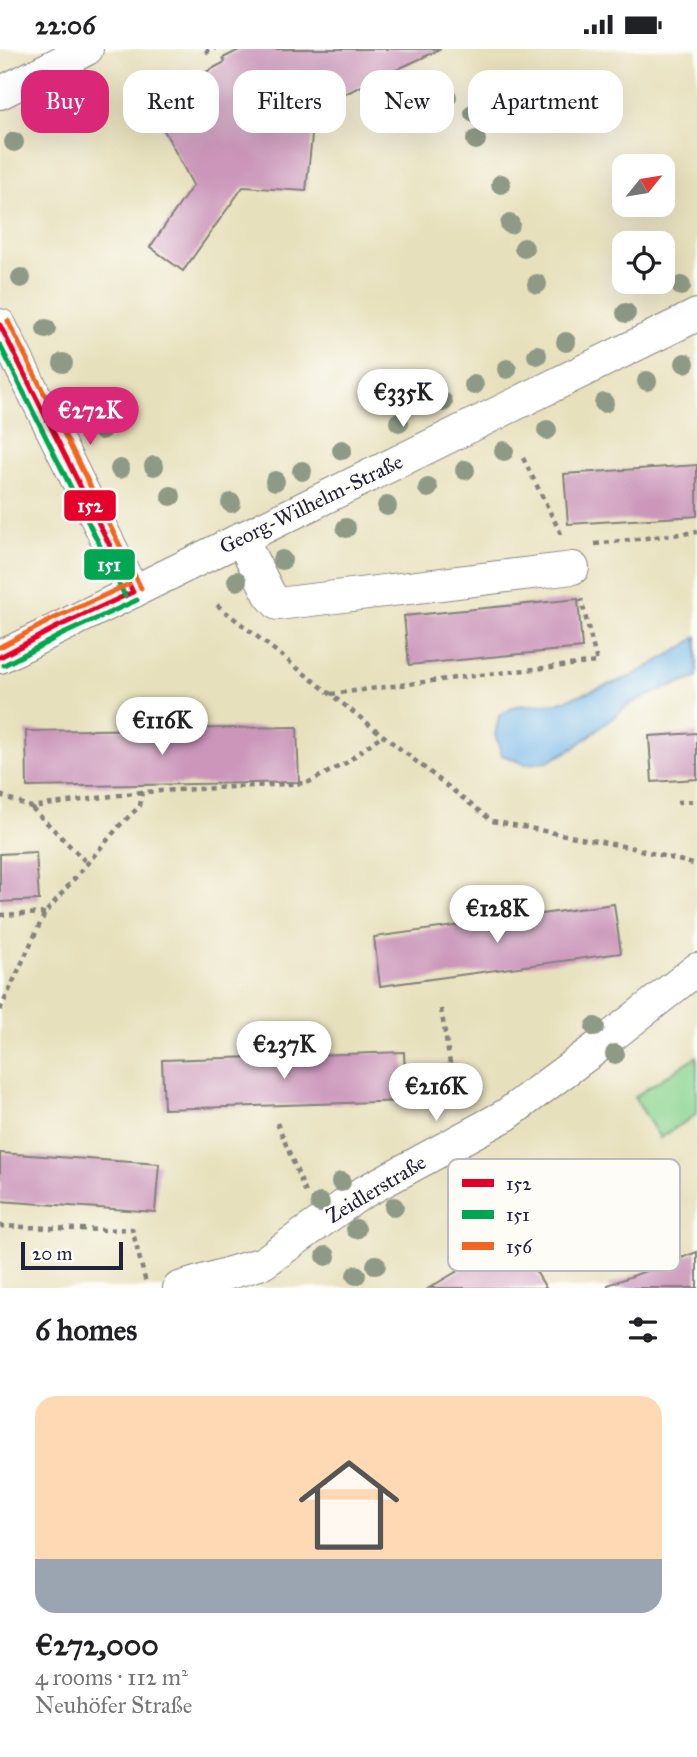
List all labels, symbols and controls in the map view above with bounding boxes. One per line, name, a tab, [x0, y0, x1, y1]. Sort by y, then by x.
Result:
text: 22:06	[35, 9, 96, 41]
chip: Buy	[21, 70, 109, 133]
chip: Rent	[123, 70, 219, 133]
chip: Filters	[233, 70, 346, 133]
chip: New	[360, 70, 454, 133]
chip: Apartment	[468, 70, 623, 133]
north arrow	[612, 154, 676, 217]
map controls	[612, 154, 675, 294]
button: locate	[612, 231, 675, 294]
pin: €335K	[354, 369, 452, 429]
text: €335K	[373, 378, 433, 406]
pin: €272K	[41, 387, 139, 447]
text: €272K	[58, 396, 122, 424]
street label: Georg-Wilhelm-Straße	[215, 448, 407, 560]
line badge: 152	[63, 489, 117, 522]
text: 152	[77, 494, 103, 517]
line badge: 151	[83, 548, 136, 581]
text: 151	[97, 553, 121, 576]
pin: €116K	[113, 697, 211, 757]
text: €116K	[132, 706, 192, 734]
pin: €128K	[448, 885, 546, 945]
text: €128K	[466, 894, 528, 922]
pin: €237K	[235, 1021, 333, 1081]
text: €237K	[252, 1030, 316, 1058]
pin: €216K	[387, 1063, 485, 1123]
text: €216K	[405, 1072, 467, 1100]
street label: Zeidlerstraße	[321, 1149, 431, 1229]
legend	[448, 1159, 680, 1271]
text: 152	[506, 1172, 532, 1195]
text: 151	[506, 1203, 530, 1226]
text: 156	[506, 1235, 533, 1258]
scale bar	[21, 1239, 122, 1271]
text: 20 m	[32, 1242, 73, 1265]
icon: filters	[624, 1311, 662, 1349]
text: 6 homes	[35, 1312, 137, 1348]
icon: home	[286, 1442, 412, 1568]
text: €272,000	[35, 1627, 159, 1663]
text: 4 rooms · 112 m²	[35, 1663, 188, 1691]
text: Neuhöfer Straße	[35, 1691, 192, 1719]

